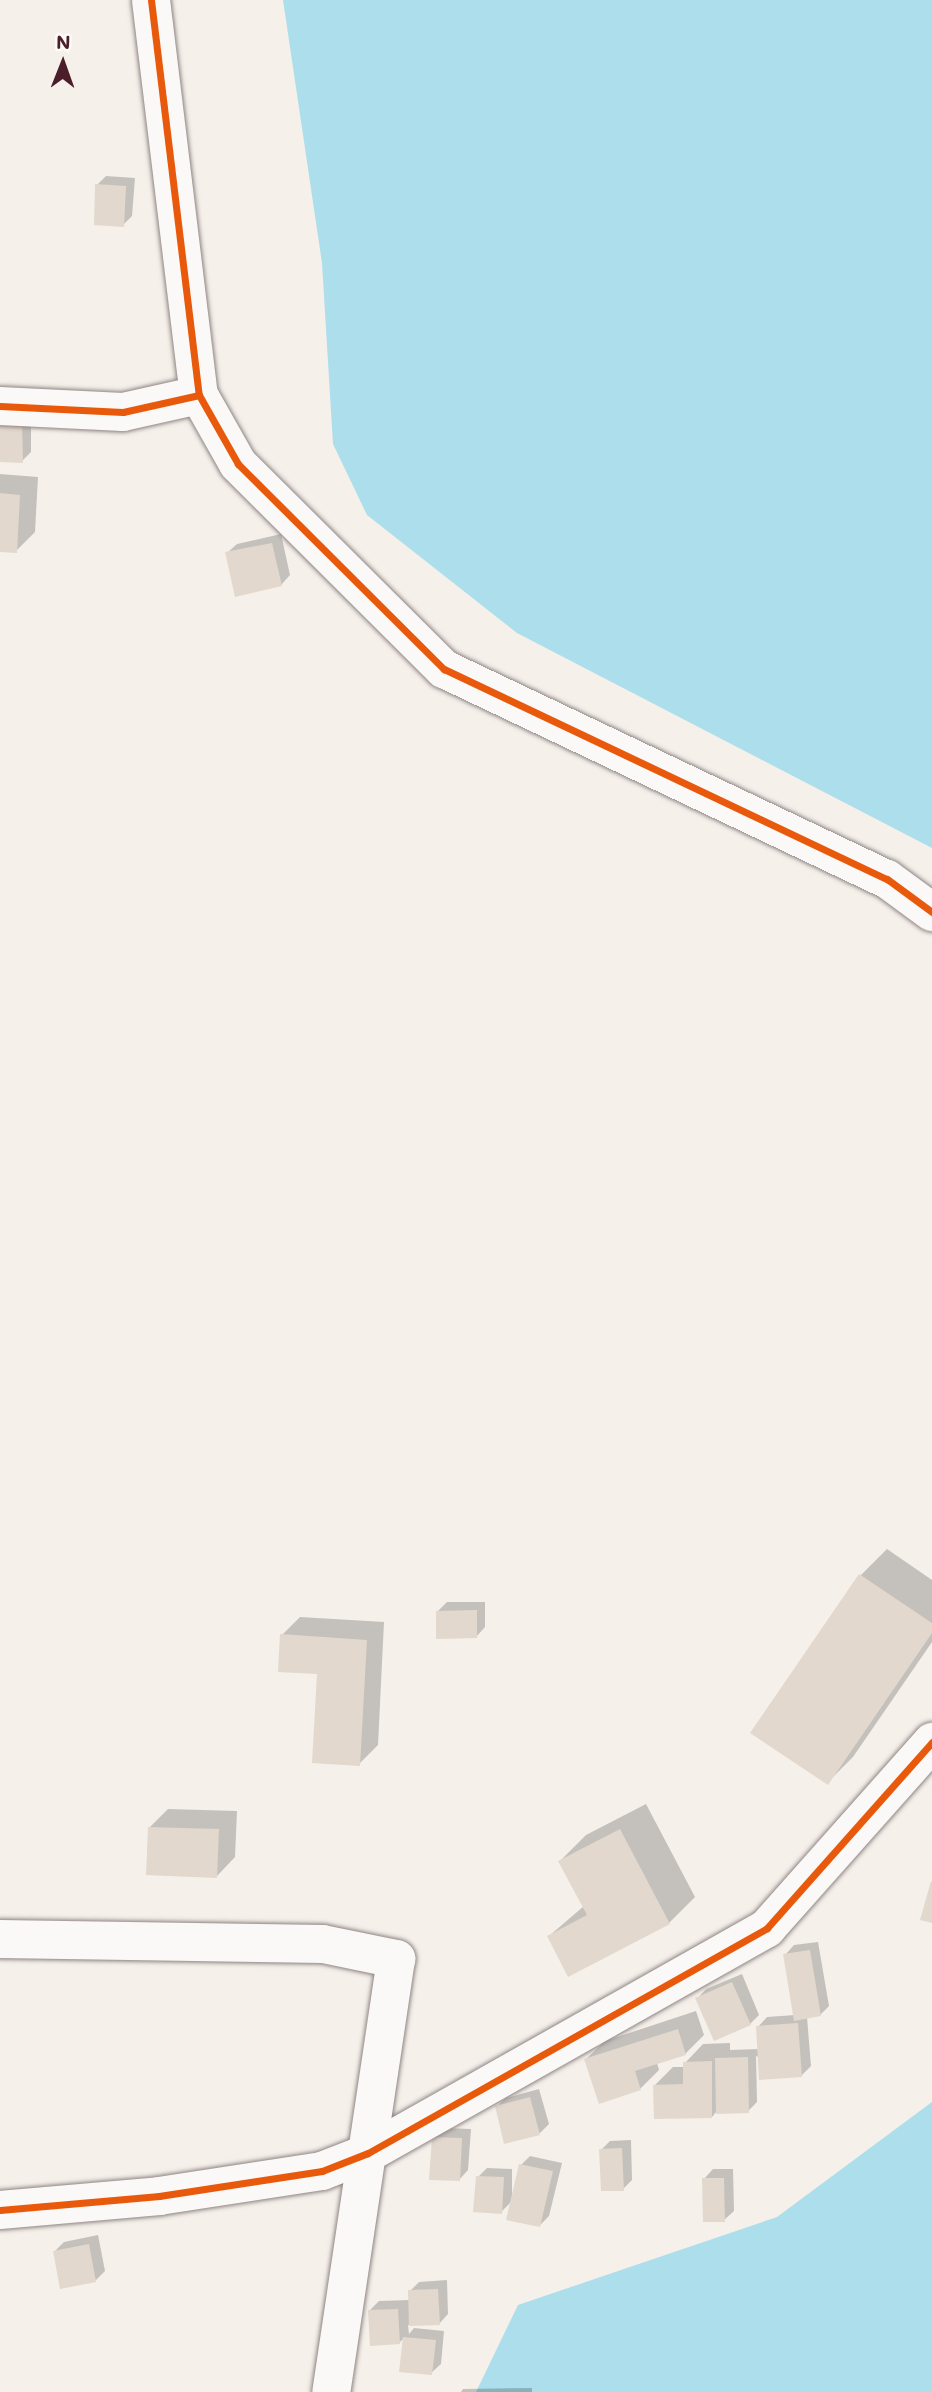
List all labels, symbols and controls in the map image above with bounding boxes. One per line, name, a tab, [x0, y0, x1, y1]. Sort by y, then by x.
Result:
north arrow	[28, 28, 98, 98]
text: N	[56, 29, 71, 54]

